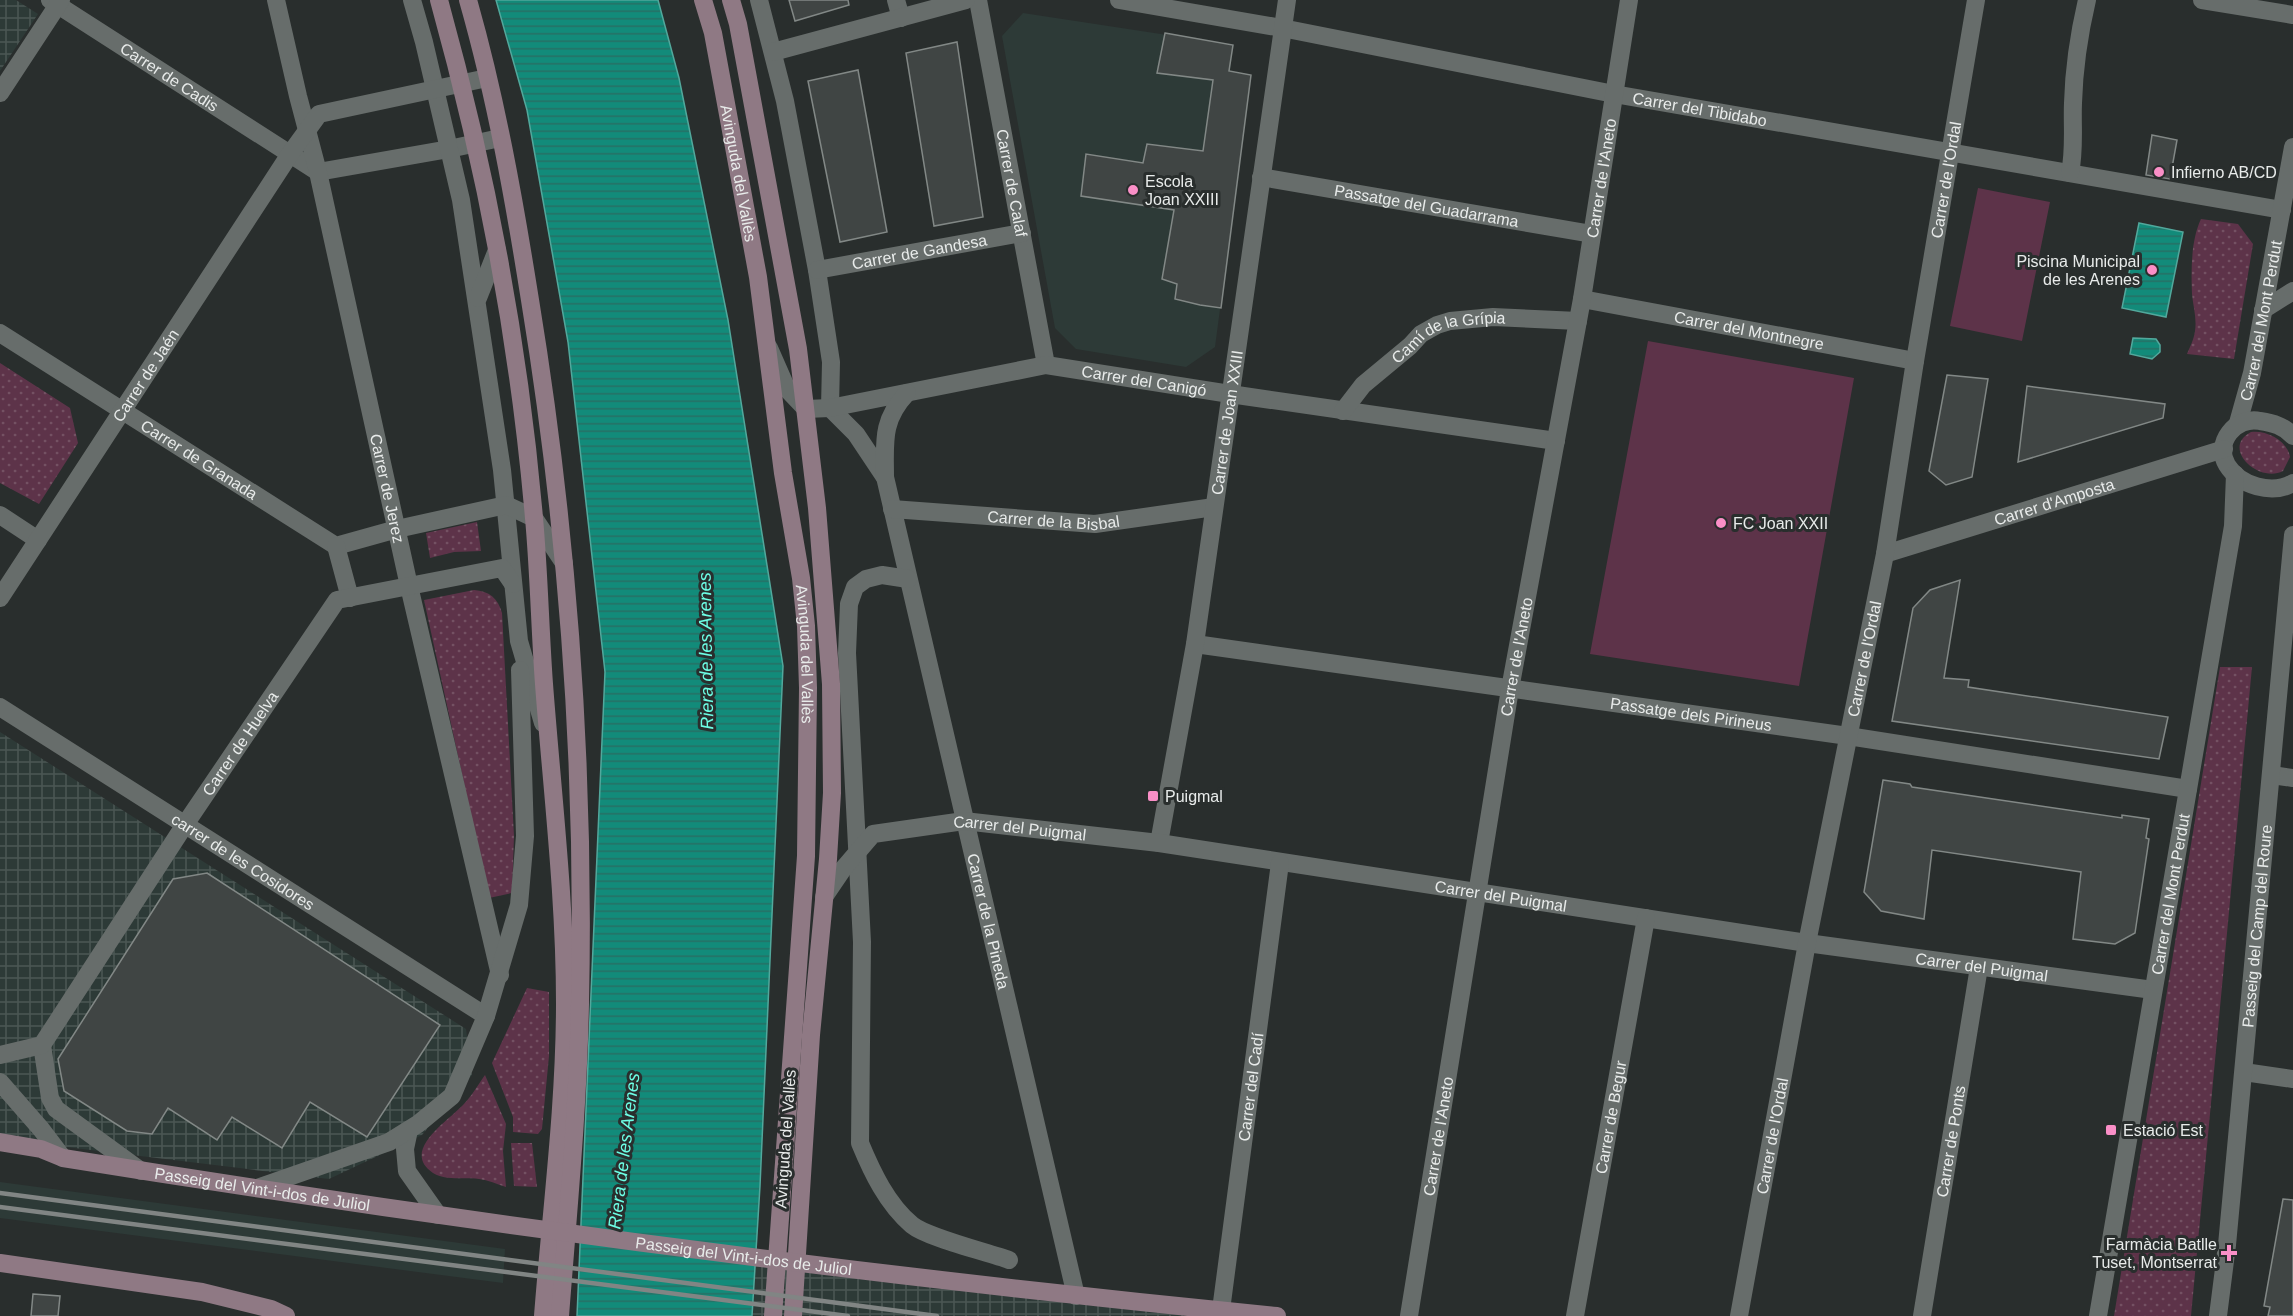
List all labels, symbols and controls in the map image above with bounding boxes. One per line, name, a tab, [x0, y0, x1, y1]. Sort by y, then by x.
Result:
street label: Carrer de Cadis	[117, 39, 221, 115]
street label: Carrer del Tibidabo	[1631, 89, 1768, 129]
street label: Avinguda del Vallès	[717, 103, 759, 243]
street label: Carrer de l'Aneto	[1584, 117, 1619, 239]
street label: Carrer de l'Ordal	[1928, 120, 1964, 239]
street label: Carrer de Calaf	[993, 128, 1030, 239]
place label: Infierno AB/CD	[2171, 164, 2277, 181]
marker: Infierno AB/CD	[2152, 165, 2166, 179]
place label: Escola Joan XXIII	[1145, 173, 1219, 208]
street label: Passatge del Guadarrama	[1333, 182, 1520, 230]
marker: Escola Joan XXIII	[1126, 183, 1140, 197]
street label: Carrer de Gandesa	[850, 231, 988, 273]
street label: Carrer del Mont Perdut	[2237, 239, 2285, 403]
place label: Piscina Municipal de les Arenes	[2016, 253, 2140, 288]
marker: Piscina Municipal de les Arenes	[2145, 263, 2159, 277]
street label: Carrer del Montnegre	[1673, 308, 1825, 353]
street label: Camí de la Grípia	[1388, 309, 1506, 367]
street label: Carrer de Jaén	[110, 326, 182, 425]
street label: Carrer de Joan XXIII	[1208, 349, 1246, 496]
street label: Carrer del Canigó	[1080, 363, 1208, 399]
street label: Carrer de Granada	[138, 417, 260, 503]
street label: Carrer de Jerez	[367, 432, 407, 545]
street label: Carrer d'Amposta	[1992, 475, 2117, 529]
street label: Carrer de la Bisbal	[987, 508, 1121, 533]
place label: FC Joan XXII	[1733, 515, 1828, 532]
marker: FC Joan XXII	[1714, 516, 1728, 530]
water label: Riera de les Arenes	[695, 572, 717, 730]
street label: Avinguda del Vallès	[793, 584, 816, 724]
street label: Carrer de l'Aneto	[1498, 596, 1536, 717]
street label: Carrer de l'Ordal	[1845, 599, 1884, 718]
street label: Carrer de Huelva	[199, 688, 282, 799]
street label: Passatge dels Pirineus	[1609, 695, 1773, 734]
place label: Puigmal	[1165, 788, 1223, 805]
marker: Puigmal	[1146, 789, 1160, 803]
street label: carrer de les Cosidores	[168, 810, 317, 914]
street label: Carrer del Mont Perdut	[2148, 812, 2193, 976]
street label: Carrer del Puigmal	[952, 813, 1087, 844]
street label: Passeig del Camp del Roure	[2239, 824, 2275, 1028]
street label: Carrer de la Pineda	[964, 852, 1012, 991]
street label: Carrer del Puigmal	[1434, 878, 1568, 915]
street label: Carrer del Puigmal	[1914, 950, 2049, 985]
street label: Carrer del Cadí	[1235, 1031, 1267, 1142]
street label: Carrer de Begur	[1593, 1059, 1630, 1175]
street label: Avinguda del Vallès	[772, 1069, 799, 1209]
water label: Riera de les Arenes	[604, 1072, 644, 1230]
street label: Carrer de l'Aneto	[1420, 1075, 1456, 1197]
street label: Carrer de l'Ordal	[1753, 1077, 1791, 1196]
street label: Carrer de Ponts	[1934, 1084, 1969, 1199]
place label: Estació Est	[2123, 1122, 2204, 1139]
marker: Estació Est	[2104, 1123, 2118, 1137]
street label: Passeig del Vint-i-dos de Juliol	[153, 1165, 371, 1214]
street label: Passeig del Vint-i-dos de Juliol	[634, 1234, 853, 1278]
place label: Farmàcia Batlle Tuset, Montserrat	[2092, 1236, 2218, 1271]
marker: Farmàcia Batlle Tuset, Montserrat	[2222, 1246, 2236, 1260]

